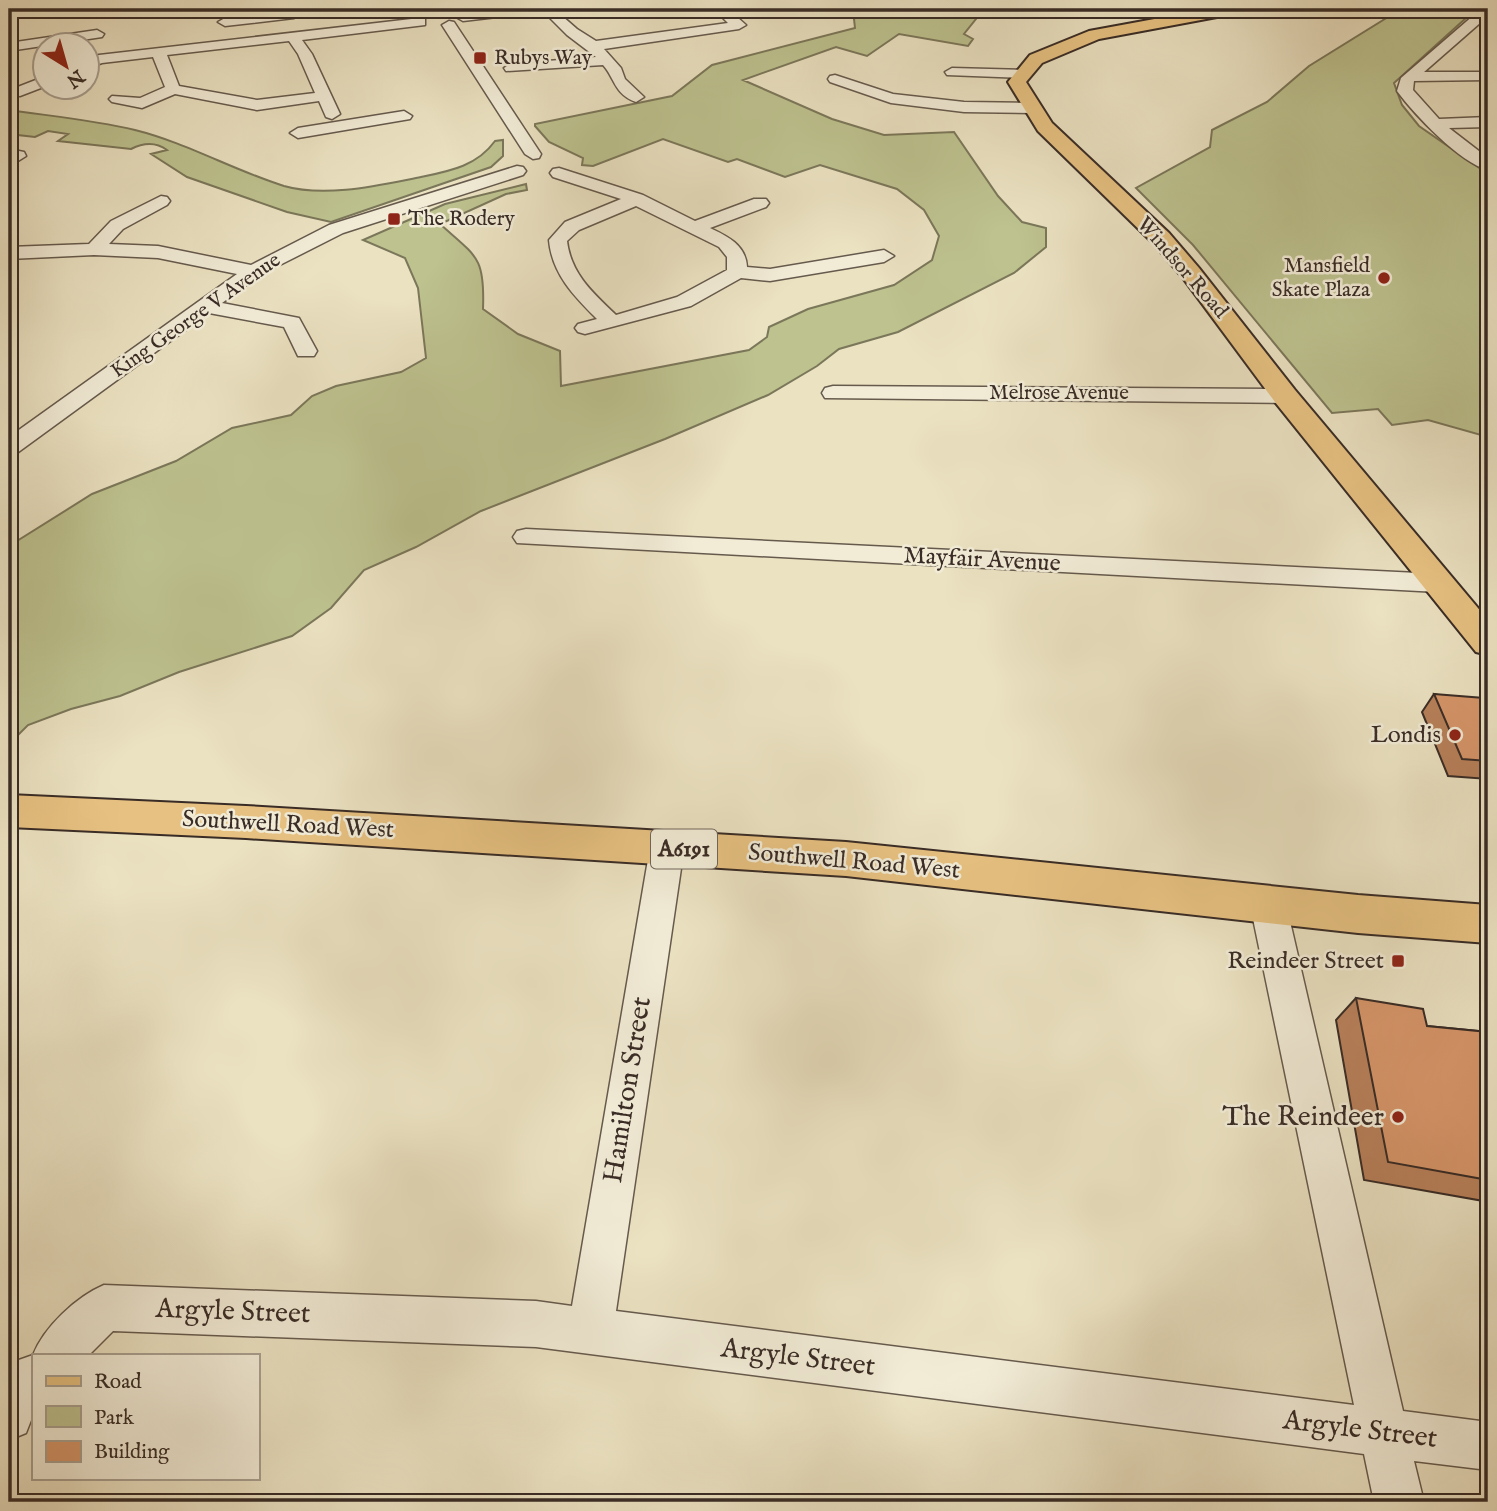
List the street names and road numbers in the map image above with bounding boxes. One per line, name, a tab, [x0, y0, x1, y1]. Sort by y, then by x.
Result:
street label: Windsor Road	[1130, 211, 1234, 325]
street label: King George V Avenue	[106, 247, 287, 385]
street label: Melrose Avenue	[989, 380, 1129, 407]
street label: Mayfair Avenue	[903, 540, 1061, 580]
street label: Southwell Road West	[181, 804, 395, 846]
road number: A6191	[651, 830, 717, 869]
street label: Southwell Road West	[747, 837, 961, 887]
street label: Hamilton Street	[596, 994, 660, 1186]
street label: Argyle Street	[154, 1292, 311, 1332]
street label: Argyle Street	[718, 1331, 877, 1385]
street label: Argyle Street	[1280, 1403, 1439, 1457]

